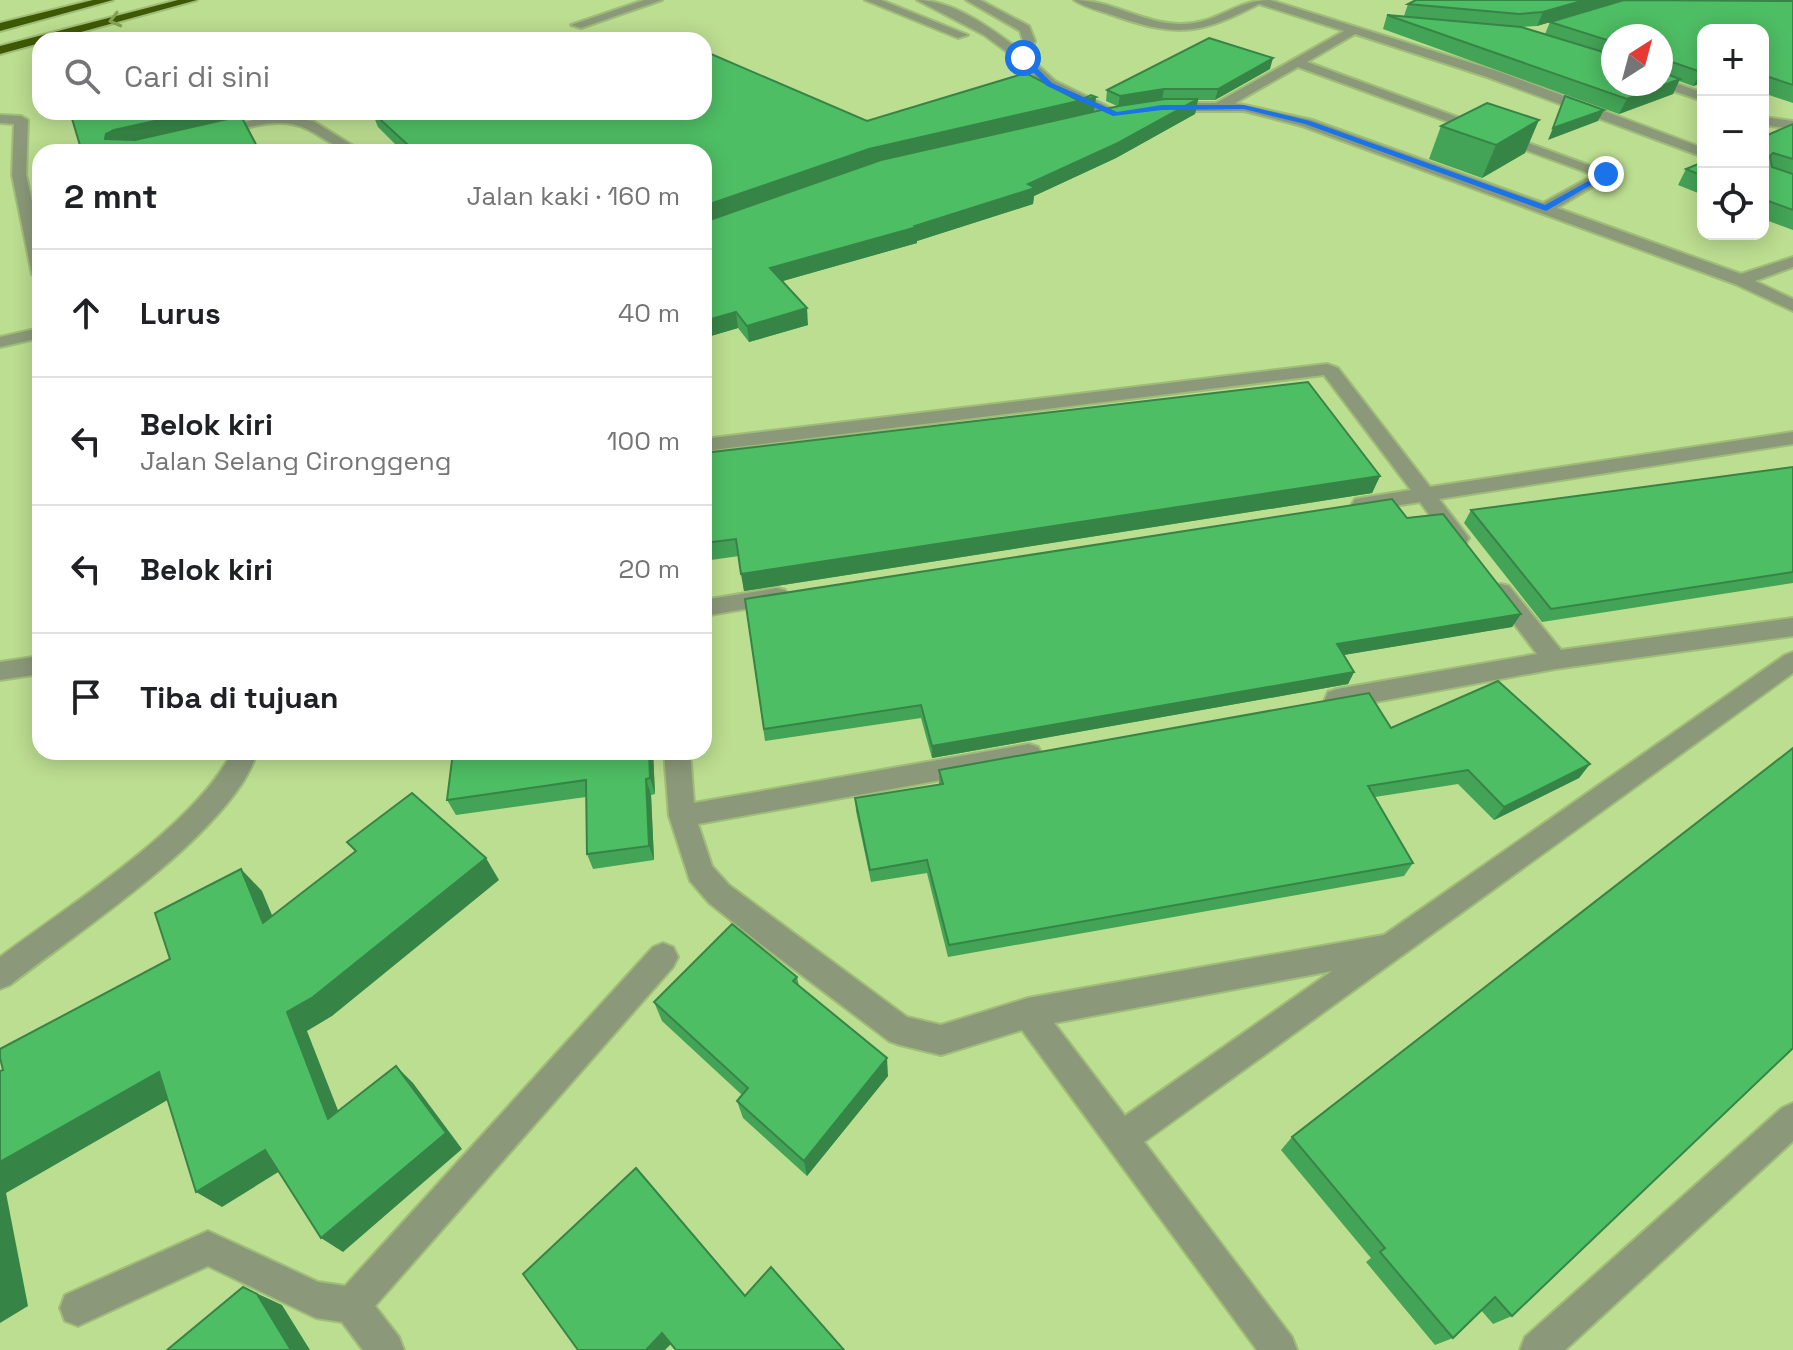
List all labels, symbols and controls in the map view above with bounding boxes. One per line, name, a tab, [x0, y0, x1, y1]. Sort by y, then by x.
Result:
one-way arrow	[109, 10, 123, 27]
north arrow	[1601, 24, 1673, 96]
map controls	[1697, 24, 1769, 240]
button: +	[1697, 24, 1769, 96]
search box	[32, 32, 712, 120]
route start	[1005, 40, 1041, 76]
icon: search	[60, 54, 104, 98]
text: Cari di sini	[124, 57, 270, 96]
button: −	[1697, 96, 1769, 168]
route end	[1588, 156, 1624, 192]
button: locate	[1697, 168, 1769, 240]
text: 2 mnt	[64, 175, 158, 218]
text: Jalan kaki · 160 m	[467, 179, 680, 213]
icon: ahead	[64, 291, 108, 335]
text: Lurus	[140, 294, 221, 333]
text: 40 m	[618, 296, 680, 330]
text: Belok kiri	[140, 405, 273, 444]
icon: left	[64, 419, 108, 463]
text: 100 m	[607, 424, 680, 458]
text: Jalan Selang Cironggeng	[140, 444, 451, 478]
icon: left	[64, 547, 108, 591]
text: Belok kiri	[140, 550, 273, 589]
text: 20 m	[619, 552, 680, 586]
icon: arrive	[64, 675, 108, 719]
text: Tiba di tujuan	[140, 678, 339, 717]

